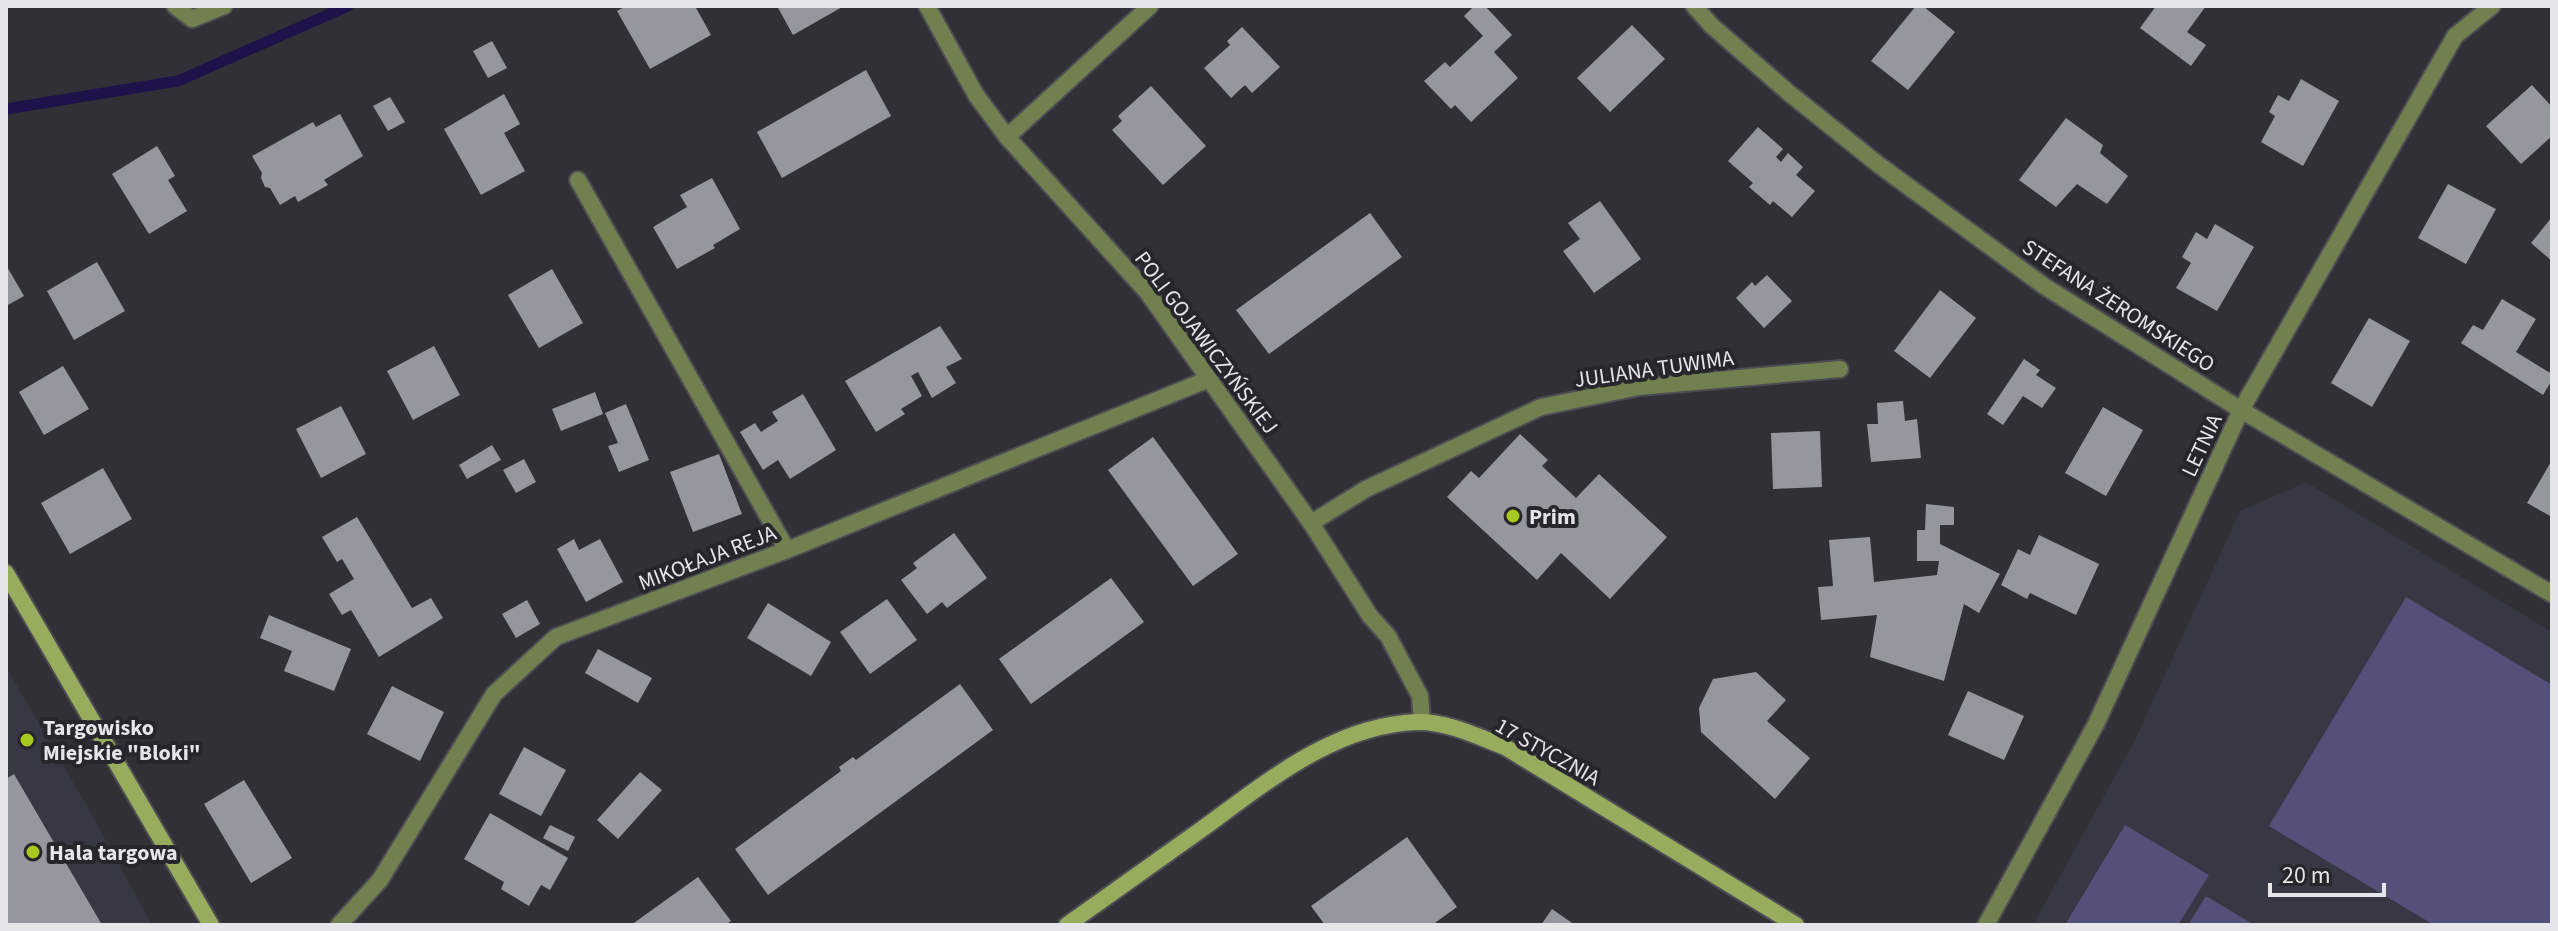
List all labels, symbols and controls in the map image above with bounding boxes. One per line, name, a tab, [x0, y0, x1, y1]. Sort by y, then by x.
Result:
street label: STEFANA ŻEROMSKIEGO	[2016, 231, 2221, 380]
street label: POLI GOJAWICZYŃSKIEJ	[1127, 244, 1286, 441]
street label: JULIANA TUWIMA	[1572, 342, 1736, 396]
street label: LETNIA	[2173, 409, 2230, 482]
place label: Prim	[1529, 501, 1576, 533]
marker: Prim	[1504, 507, 1522, 525]
street label: MIKOŁAJA REJA	[634, 517, 781, 599]
street label: 17 STYCZNIA	[1489, 710, 1606, 794]
place label: Targowisko Miejskie "Bloki"	[43, 712, 201, 769]
marker: Targowisko Miejskie "Bloki"	[18, 731, 36, 749]
place label: Hala targowa	[49, 837, 178, 869]
marker: Hala targowa	[24, 843, 42, 861]
scale bar	[2270, 847, 2384, 897]
text: 20 m	[2282, 858, 2331, 893]

